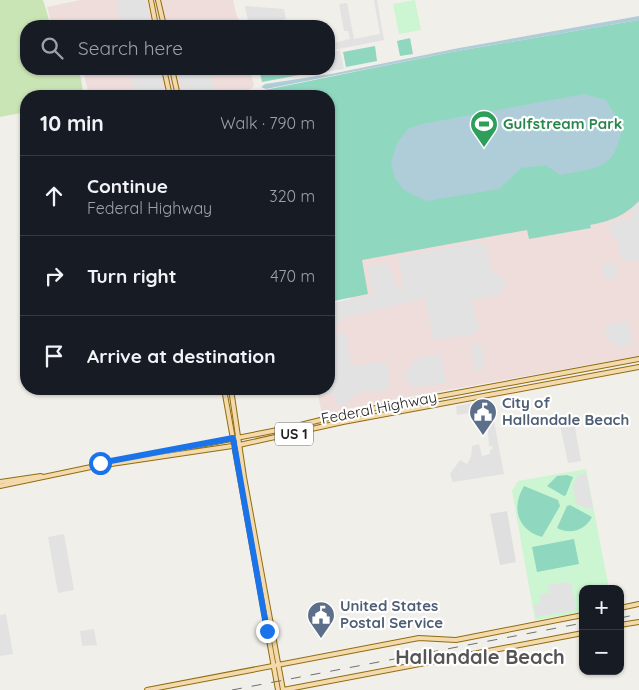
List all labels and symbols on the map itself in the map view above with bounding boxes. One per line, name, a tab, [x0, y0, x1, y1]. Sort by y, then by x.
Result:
sports icon: Gulfstream Park	[469, 109, 499, 148]
place label: Gulfstream Park	[503, 114, 622, 133]
street label: Federal Highway	[319, 387, 438, 428]
place label: City of Hallandale Beach	[502, 393, 629, 429]
public building icon: City of Hallandale Beach	[468, 397, 498, 436]
road number: US 1	[275, 422, 313, 446]
route start	[89, 452, 112, 475]
place label: United States Postal Service	[340, 596, 443, 632]
public building icon: United States Postal Service	[306, 600, 336, 639]
route end	[256, 620, 279, 643]
district label: Hallandale Beach	[395, 644, 565, 669]

